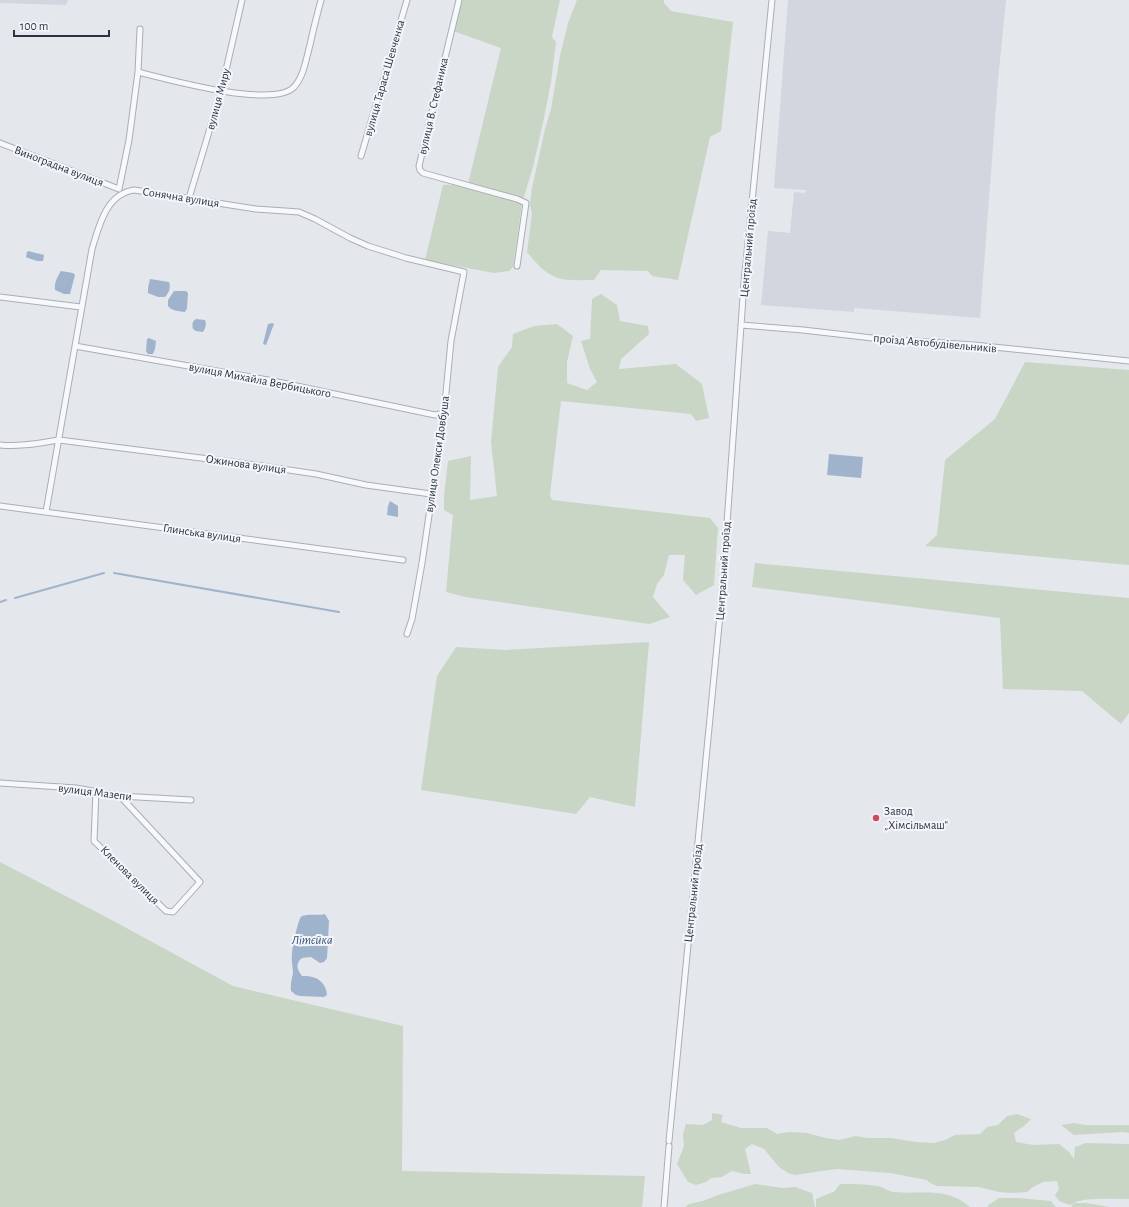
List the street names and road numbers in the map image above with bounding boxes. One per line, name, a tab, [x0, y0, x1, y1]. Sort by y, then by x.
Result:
street label: вулиця Тараса Шевченка	[362, 18, 407, 138]
street label: вулиця В. Стефаника	[416, 56, 451, 156]
street label: вулиця Миру	[204, 67, 233, 131]
street label: Виноградна вулиця	[12, 143, 105, 189]
street label: Сонячна вулиця	[142, 185, 220, 210]
street label: Центральний проїзд	[738, 198, 758, 298]
street label: проїзд Автобудівельників	[873, 332, 998, 355]
street label: вулиця Михайла Вербицького	[188, 360, 332, 401]
street label: вулиця Олекси Довбуша	[423, 394, 452, 513]
street label: Ожинова вулиця	[205, 452, 287, 477]
street label: Центральний проїзд	[714, 521, 732, 621]
street label: Глинська вулиця	[162, 522, 242, 545]
street label: вулиця Мазепи	[57, 782, 133, 803]
street label: Кленова вулиця	[98, 843, 162, 907]
street label: Центральний проїзд	[682, 843, 704, 943]

